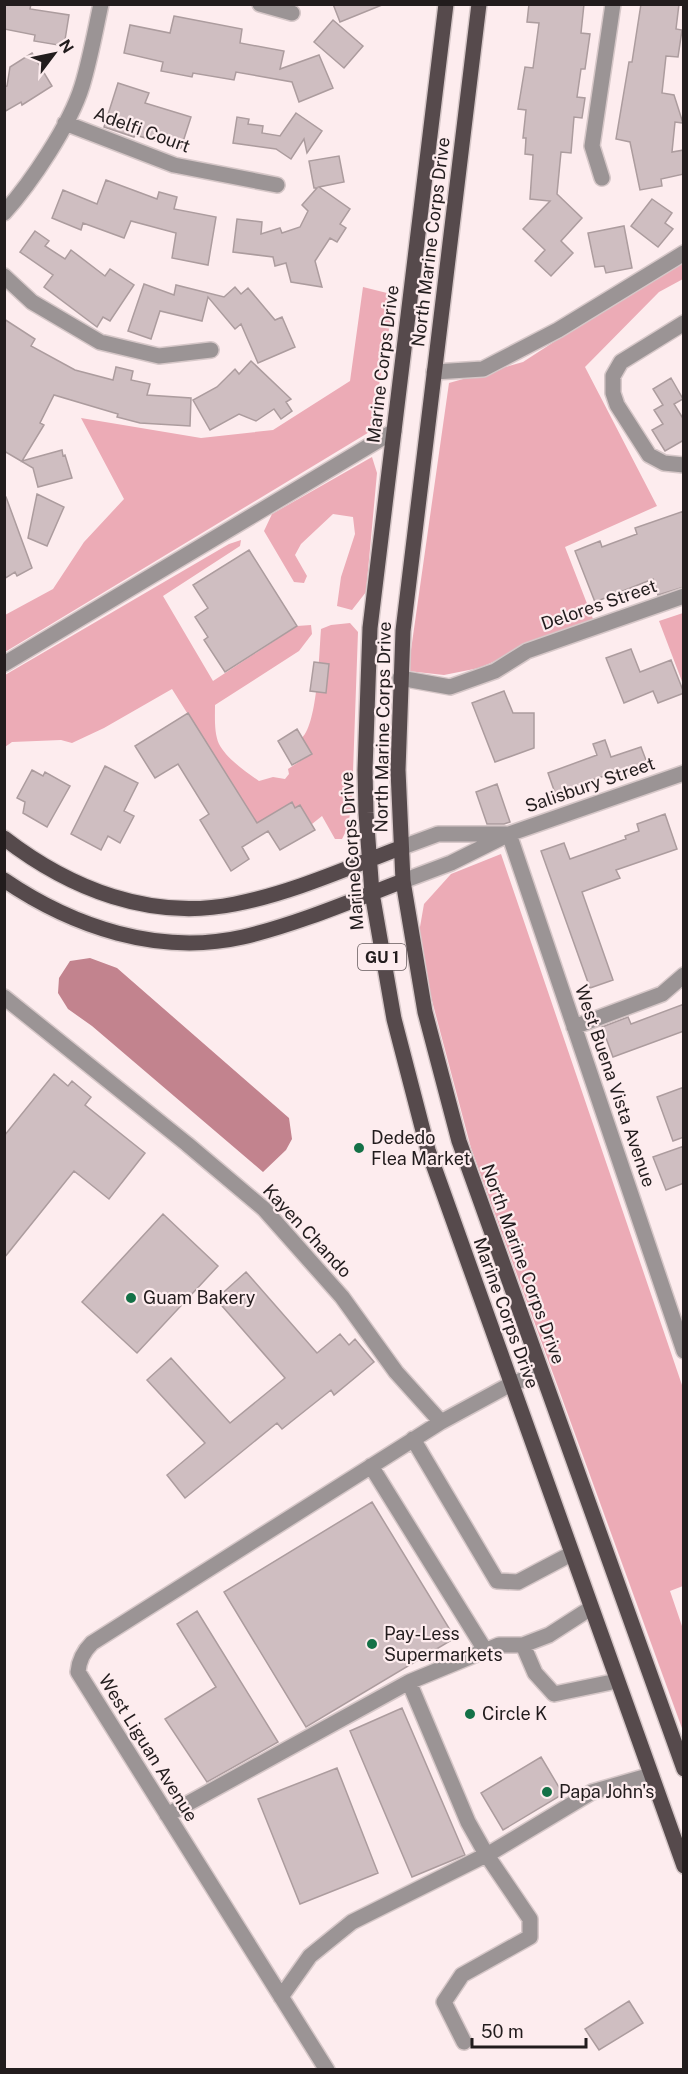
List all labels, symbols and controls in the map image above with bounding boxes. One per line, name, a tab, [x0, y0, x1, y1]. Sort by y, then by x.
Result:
north arrow	[24, 24, 84, 84]
text: N	[55, 36, 78, 57]
street label: Adelfi Court	[91, 102, 193, 157]
street label: North Marine Corps Drive	[407, 136, 454, 348]
street label: Marine Corps Drive	[362, 284, 403, 444]
street label: Delores Street	[538, 575, 659, 634]
street label: North Marine Corps Drive	[370, 621, 395, 833]
street label: Salisbury Street	[522, 752, 658, 817]
street label: Marine Corps Drive	[335, 771, 368, 931]
road number: GU 1	[358, 944, 406, 970]
street label: West Buena Vista Avenue	[571, 982, 660, 1190]
place label: Dededo Flea Market	[371, 1127, 470, 1169]
marker: Dededo Flea Market	[352, 1141, 366, 1155]
street label: North Marine Corps Drive	[477, 1161, 569, 1367]
street label: Kayen Chando	[259, 1180, 356, 1282]
street label: Marine Corps Drive	[469, 1235, 543, 1391]
place label: Guam Bakery	[143, 1287, 256, 1308]
marker: Guam Bakery	[124, 1291, 138, 1305]
place label: Pay-Less Supermarkets	[384, 1623, 503, 1665]
marker: Pay-Less Supermarkets	[365, 1637, 379, 1651]
street label: West Liguan Avenue	[95, 1670, 202, 1825]
place label: Circle K	[482, 1703, 547, 1724]
marker: Circle K	[463, 1707, 477, 1721]
place label: Papa John's	[559, 1781, 654, 1802]
marker: Papa John's	[540, 1785, 554, 1799]
scale bar	[472, 2011, 586, 2049]
text: 50 m	[481, 2021, 524, 2042]

